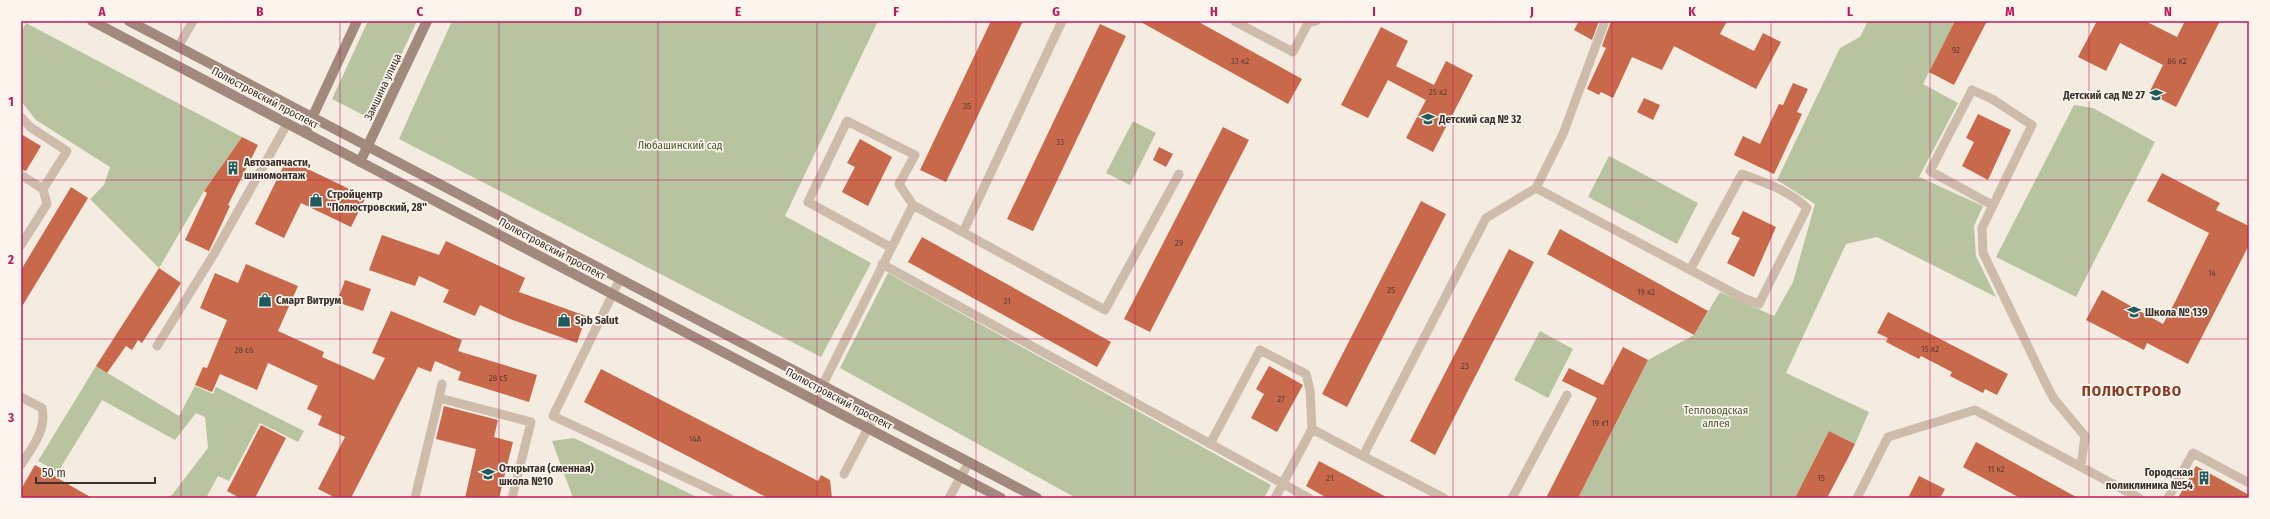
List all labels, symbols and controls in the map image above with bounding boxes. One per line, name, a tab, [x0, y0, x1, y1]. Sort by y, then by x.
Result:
text: A	[97, 4, 106, 19]
text: B	[256, 4, 264, 19]
text: C	[417, 4, 424, 19]
text: D	[574, 4, 582, 19]
text: E	[735, 4, 741, 19]
text: F	[893, 4, 899, 19]
text: G	[1052, 4, 1060, 19]
text: H	[1210, 4, 1218, 19]
text: I	[1372, 4, 1376, 19]
text: J	[1529, 4, 1534, 19]
text: K	[1688, 4, 1696, 19]
text: L	[1847, 4, 1853, 19]
text: M	[2005, 4, 2015, 19]
text: N	[2164, 4, 2172, 19]
house number: 92	[1952, 45, 1960, 55]
street label: Замшина улица	[362, 51, 404, 123]
house number: 33 к2	[1231, 56, 1249, 66]
house number: 86 к2	[2167, 56, 2187, 66]
street label: Полюстровский проспект	[209, 64, 321, 132]
house number: 25 к2	[1429, 87, 1447, 97]
school or university icon: Детский сад № 27	[2148, 87, 2164, 103]
place label: Детский сад № 27	[2062, 89, 2145, 102]
text: 1	[8, 94, 14, 109]
house number: 35	[963, 101, 971, 111]
school or university icon: Детский сад № 32	[1420, 111, 1436, 127]
place label: Детский сад № 32	[1438, 113, 1521, 126]
house number: 33	[1056, 137, 1064, 147]
park label: Любашинский сад	[638, 139, 723, 152]
place label: Автозапчасти, шиномонтаж	[243, 156, 311, 182]
building icon: Автозапчасти, шиномонтаж	[225, 160, 241, 176]
place label: Стройцентр "Полюстровский, 28"	[327, 188, 427, 214]
shop icon: Стройцентр "Полюстровский, 28"	[308, 192, 324, 208]
street label: Полюстровский проспект	[496, 215, 608, 283]
house number: 29	[1175, 238, 1183, 248]
text: 2	[7, 252, 14, 267]
house number: 14	[2208, 268, 2217, 278]
house number: 25	[1387, 285, 1395, 295]
house number: 19 к2	[1637, 287, 1655, 297]
shop icon: Смарт Витрум	[257, 292, 273, 308]
place label: Смарт Витрум	[276, 294, 342, 307]
house number: 31	[1003, 296, 1011, 306]
school or university icon: Школа № 139	[2126, 304, 2142, 320]
place label: Школа № 139	[2145, 306, 2208, 319]
shop icon: Spb Salut	[556, 312, 572, 328]
place label: Spb Salut	[575, 314, 619, 327]
house number: 15 к2	[1921, 344, 1939, 354]
house number: 28 с6	[235, 345, 254, 355]
house number: 23	[1461, 361, 1469, 371]
street label: Полюстровский проспект	[783, 365, 895, 433]
house number: 28 с5	[489, 373, 507, 383]
district label: ПОЛЮСТРОВО	[2082, 382, 2182, 400]
house number: 27	[1277, 394, 1285, 404]
park label: Тепловодская аллея	[1684, 404, 1748, 430]
text: 3	[7, 410, 14, 425]
house number: 19 к1	[1591, 418, 1609, 428]
house number: 14А	[689, 434, 702, 444]
scale bar	[36, 459, 155, 485]
place label: Открытая (сменная) школа №10	[499, 462, 595, 488]
house number: 11 к2	[1987, 464, 2005, 474]
text: 50 m	[42, 466, 66, 480]
school or university icon: Открытая (сменная) школа №10	[480, 466, 496, 482]
place label: Городская поликлиника №54	[2106, 466, 2193, 492]
building icon: Городская поликлиника №54	[2196, 470, 2212, 486]
house number: 21	[1326, 473, 1334, 483]
house number: 15	[1817, 473, 1825, 483]

